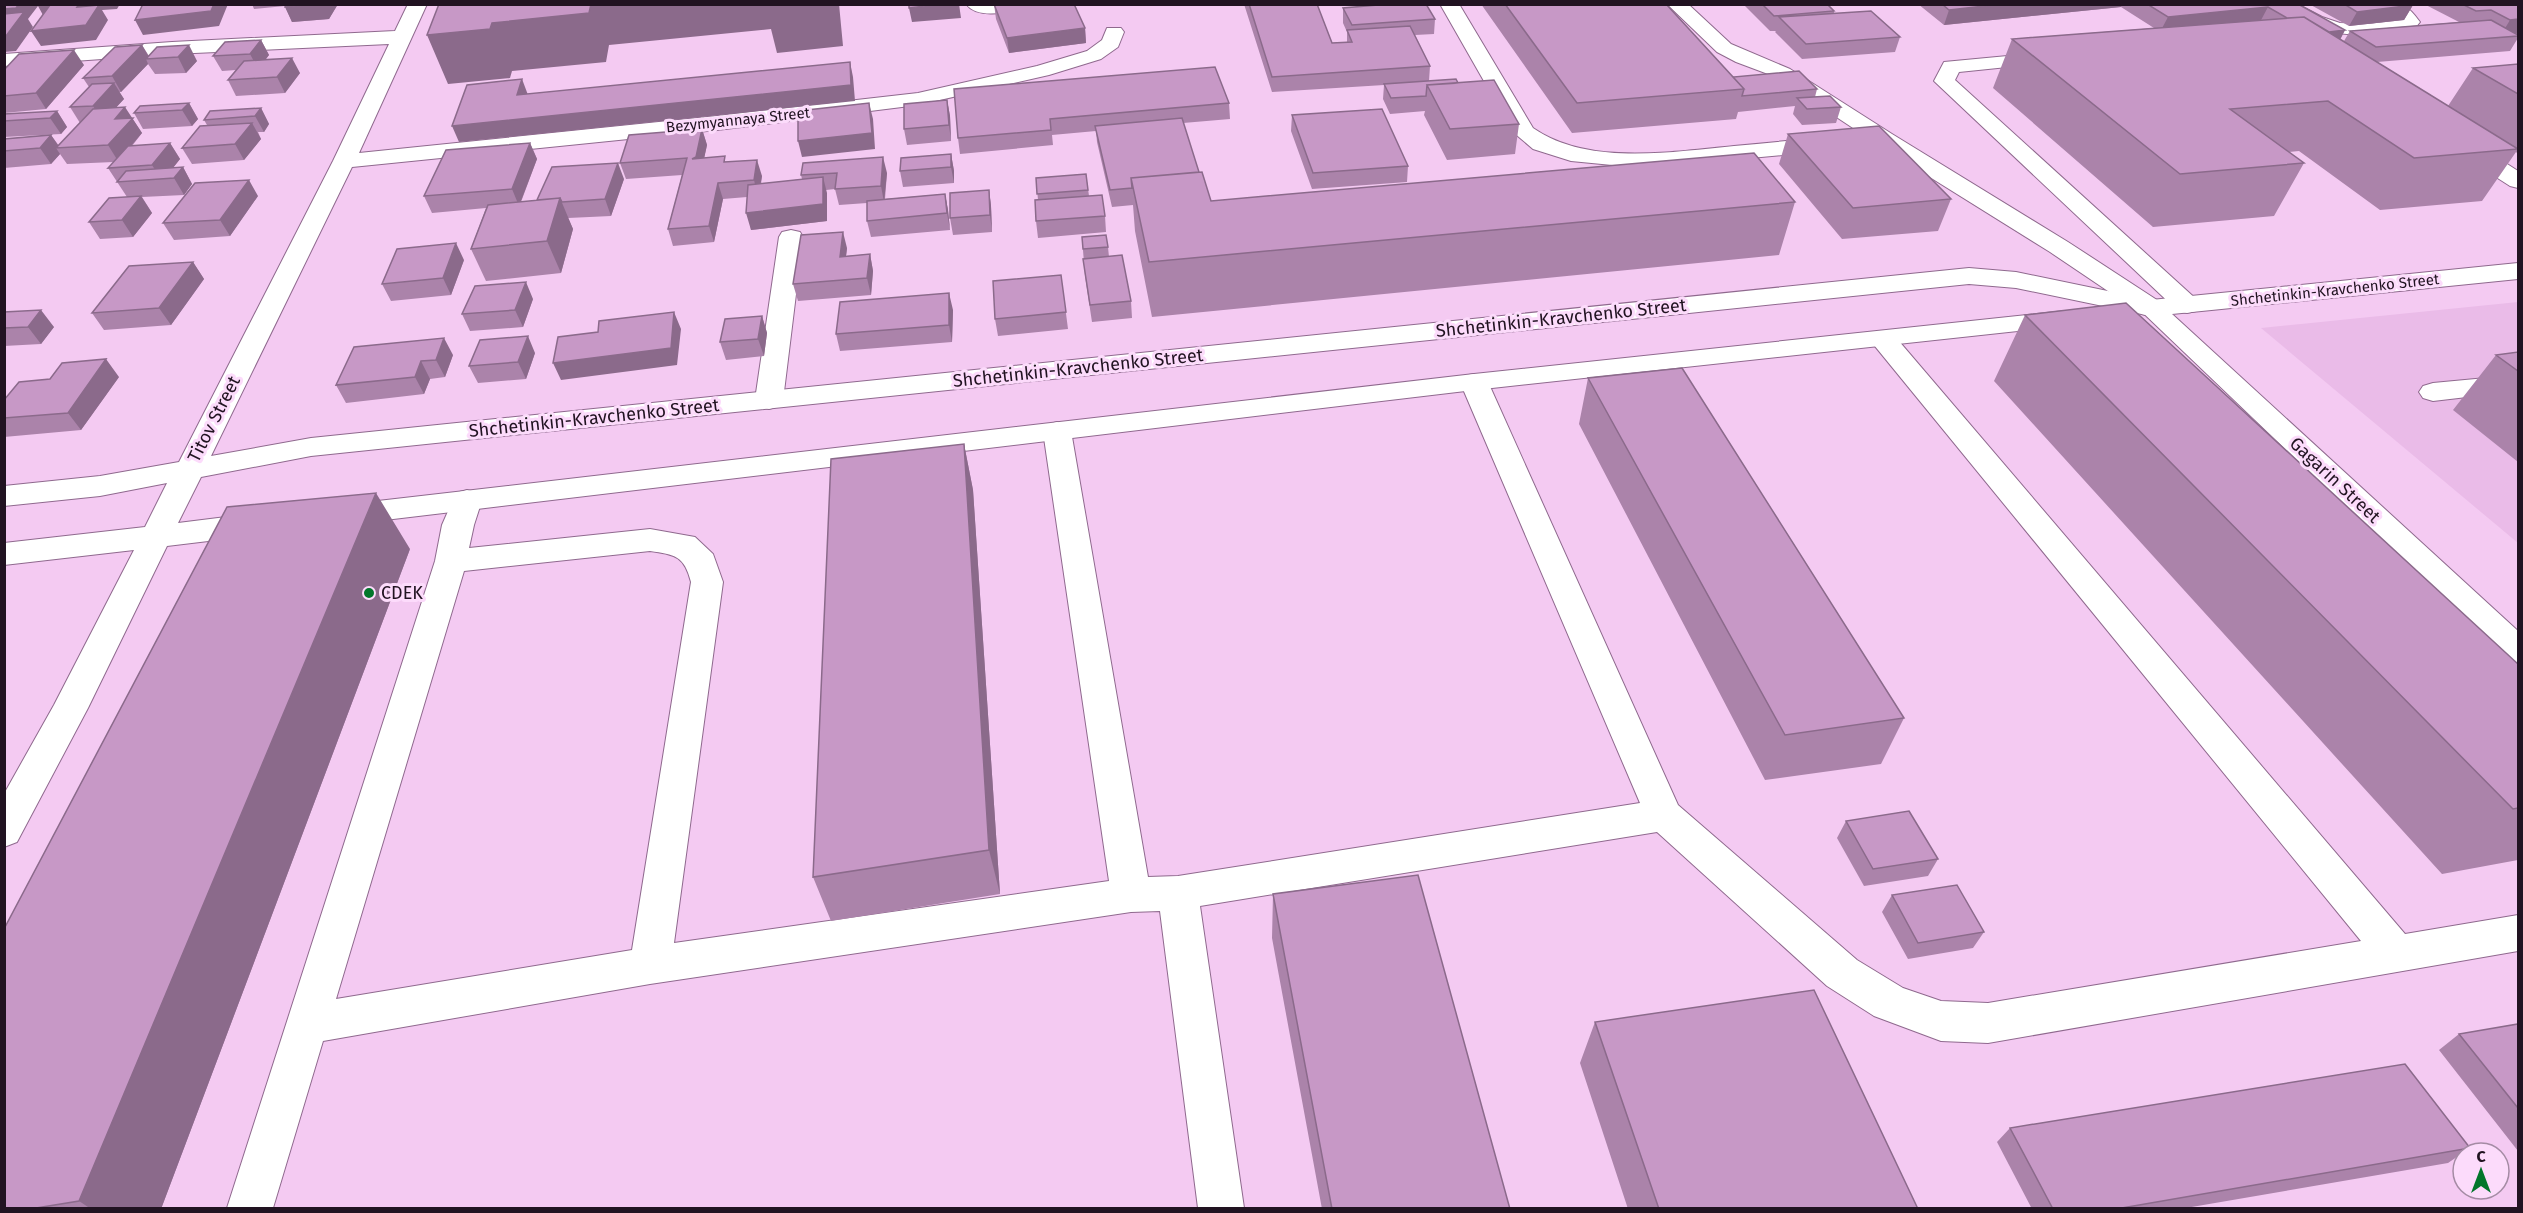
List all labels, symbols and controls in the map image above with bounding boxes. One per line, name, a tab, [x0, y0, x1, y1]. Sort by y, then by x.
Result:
street label: Bezymyannaya Street	[665, 103, 811, 137]
street label: Shchetinkin-Kravchenko Street	[2230, 270, 2441, 310]
street label: Shchetinkin-Kravchenko Street	[1435, 294, 1688, 342]
street label: Shchetinkin-Kravchenko Street	[952, 344, 1205, 392]
street label: Titov Street	[183, 372, 245, 466]
street label: Shchetinkin-Kravchenko Street	[468, 394, 721, 442]
street label: Gagarin Street	[2285, 432, 2385, 528]
place label: CDEK	[381, 582, 423, 604]
marker: CDEK	[362, 586, 376, 600]
north arrow	[2451, 1141, 2511, 1201]
text: С	[2476, 1147, 2486, 1166]

